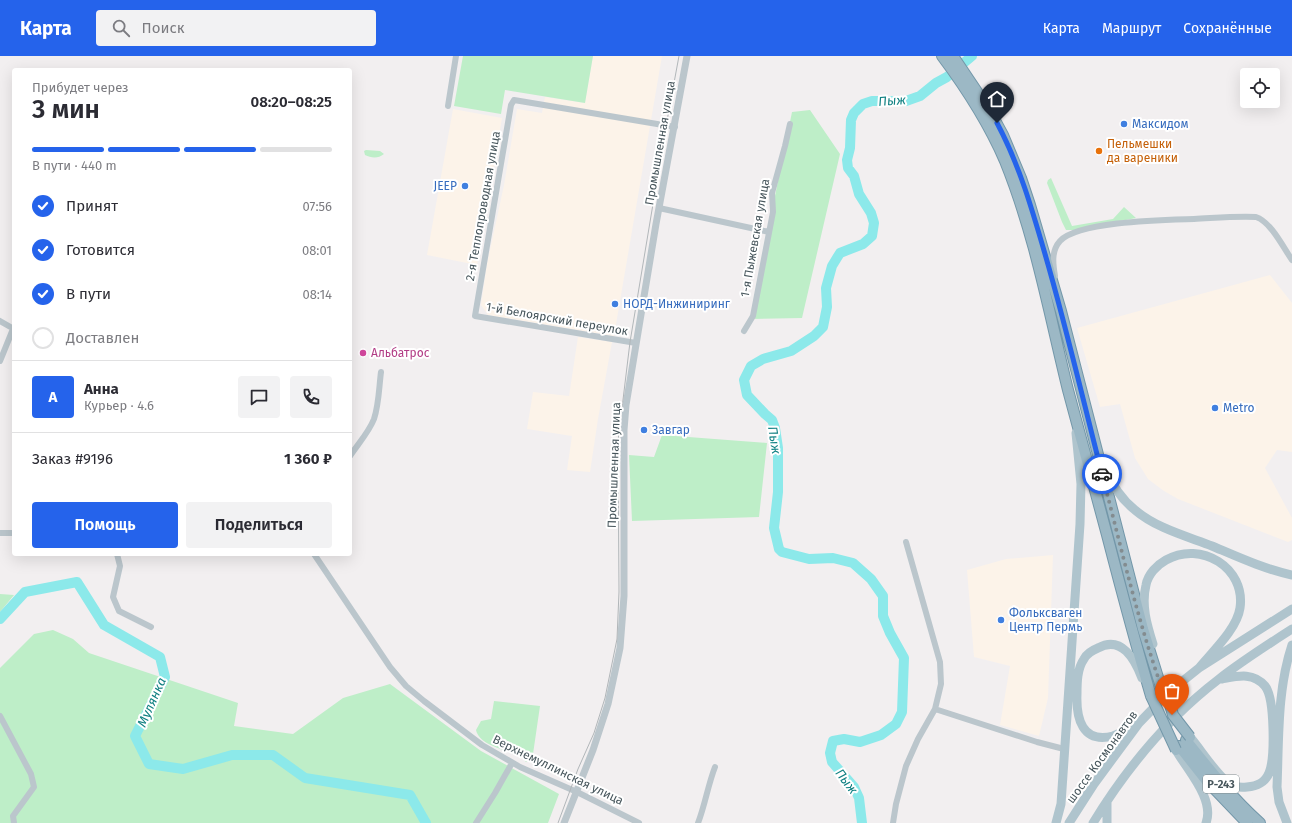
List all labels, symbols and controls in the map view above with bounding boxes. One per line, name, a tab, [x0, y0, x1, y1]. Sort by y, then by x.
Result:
search box	[96, 10, 376, 46]
text: Карта	[20, 17, 72, 40]
icon: search	[110, 17, 132, 39]
text: Поиск	[142, 19, 184, 37]
text: Карта	[1043, 20, 1080, 37]
text: Маршрут	[1102, 20, 1161, 37]
text: Сохранённые	[1183, 20, 1272, 37]
map controls	[1240, 68, 1280, 108]
button: locate	[1240, 68, 1280, 108]
text: Прибудет через	[32, 80, 129, 95]
street label: Промышленная улица	[642, 80, 678, 206]
pin	[980, 82, 1014, 123]
icon: home	[986, 88, 1008, 110]
water label: Пыж	[878, 92, 907, 109]
text: 08:20–08:25	[250, 93, 332, 111]
text: 3 мин	[32, 94, 100, 125]
place label: Максидом	[1132, 117, 1189, 131]
marker: Максидом	[1119, 119, 1129, 129]
street label: 2-я Теплопроводная улица	[463, 130, 503, 282]
place label: Пельмешки да вареники	[1107, 137, 1178, 165]
marker: Пельмешки да вареники	[1094, 146, 1104, 156]
text: В пути · 440 m	[32, 158, 117, 173]
street label: 1-я Пыжевская улица	[738, 178, 772, 298]
place label: JEEP	[434, 179, 457, 193]
marker: JEEP	[460, 181, 470, 191]
icon: check	[32, 195, 54, 217]
text: Принят	[66, 197, 118, 215]
text: 07:56	[303, 199, 332, 214]
icon: check	[32, 239, 54, 261]
text: Готовится	[66, 241, 135, 259]
text: 08:01	[302, 243, 332, 258]
icon: check	[32, 283, 54, 305]
text: В пути	[66, 285, 111, 303]
text: 08:14	[302, 287, 332, 302]
place label: НОРД-Инжиниринг	[623, 297, 731, 311]
marker: НОРД-Инжиниринг	[610, 299, 620, 309]
street label: 1-й Белоярский переулок	[485, 300, 630, 339]
text: Доставлен	[66, 329, 139, 347]
place label: Альбатрос	[371, 346, 430, 360]
marker: Альбатрос	[358, 348, 368, 358]
button: chat	[238, 376, 280, 418]
button: phone	[290, 376, 332, 418]
text: Анна	[84, 380, 119, 398]
text: А	[49, 388, 57, 406]
text: Курьер · 4.6	[84, 398, 154, 413]
place label: Metro	[1223, 401, 1255, 415]
street label: Промышленная улица	[605, 402, 623, 528]
marker: Metro	[1210, 403, 1220, 413]
place label: Завгар	[652, 423, 690, 437]
marker: Завгар	[639, 425, 649, 435]
water label: Пыж	[765, 425, 784, 455]
text: Заказ #9196	[32, 450, 113, 468]
text: 1 360 ₽	[284, 450, 332, 468]
courier	[1082, 454, 1122, 494]
icon: car	[1091, 463, 1113, 485]
button: Помощь	[32, 502, 178, 548]
button: Поделиться	[186, 502, 332, 548]
place label: Фольксваген Центр Пермь	[1009, 606, 1082, 634]
marker: Фольксваген Центр Пермь	[996, 615, 1006, 625]
pin	[1155, 674, 1189, 715]
water label: Мулянка	[134, 675, 169, 729]
icon: bag	[1161, 680, 1183, 702]
street label: шоссе Космонавтов	[1064, 708, 1140, 806]
street label: Верхнемуллинская улица	[490, 732, 626, 808]
water label: Пыж	[832, 766, 861, 797]
road number: Р-243	[1203, 775, 1239, 793]

